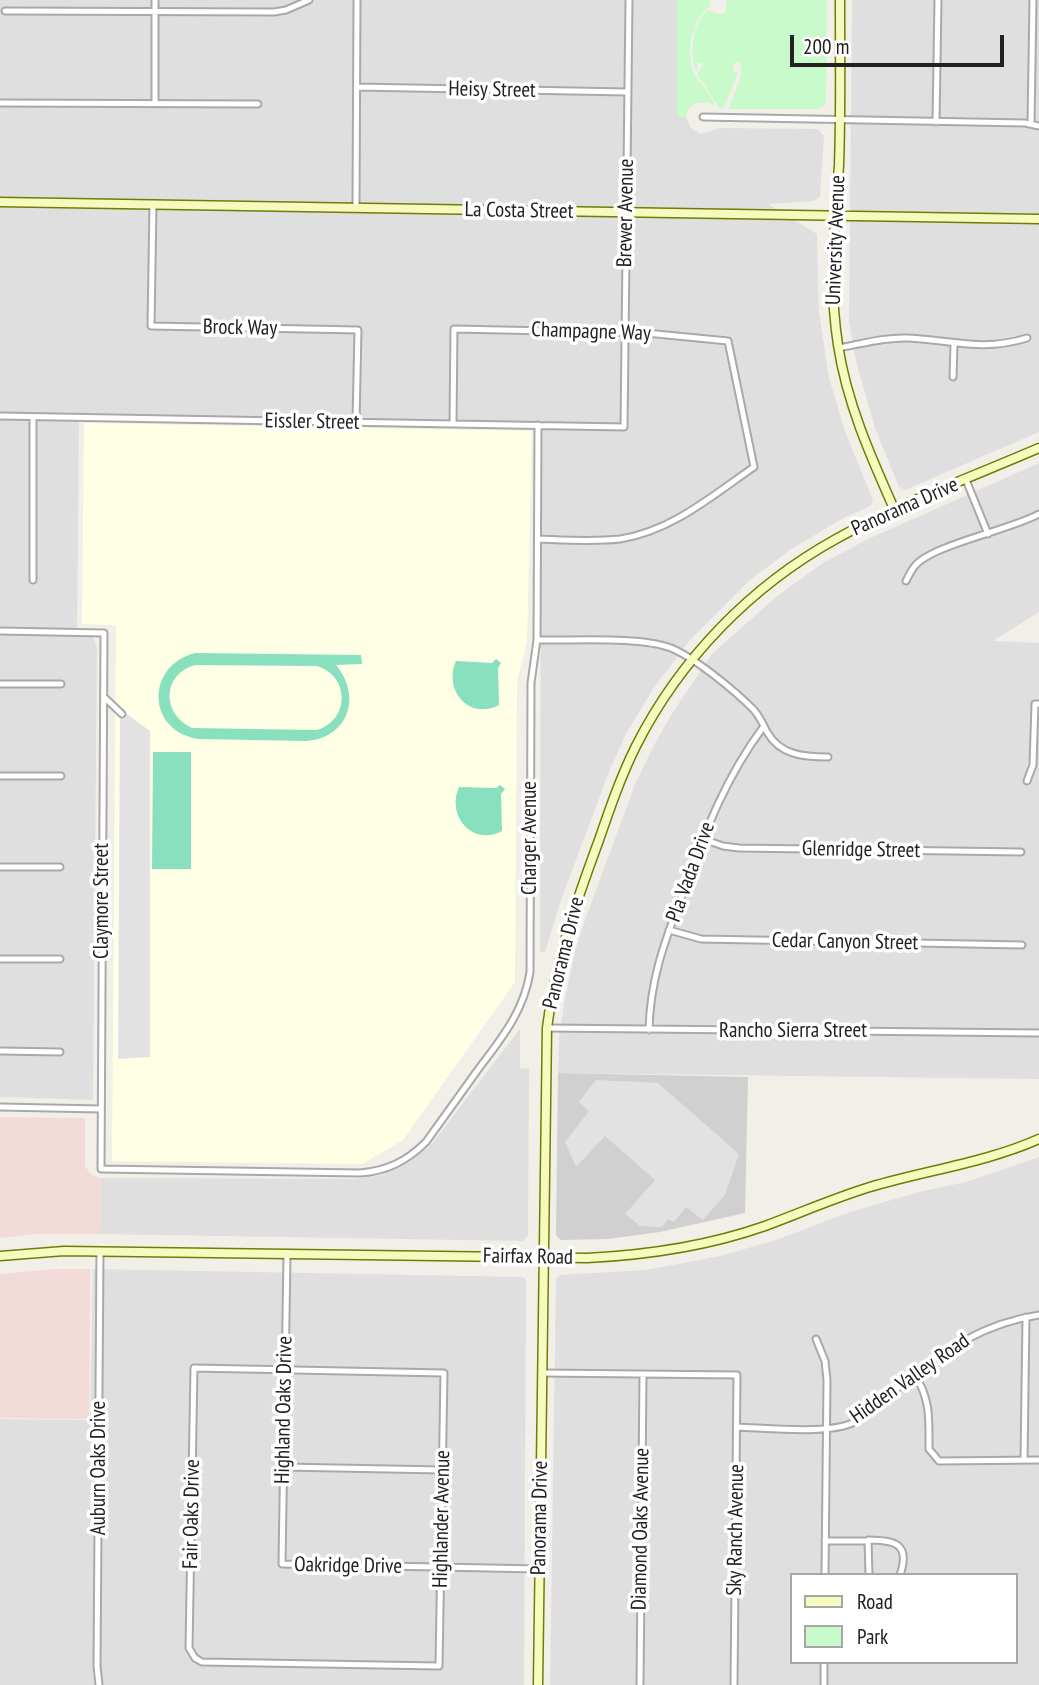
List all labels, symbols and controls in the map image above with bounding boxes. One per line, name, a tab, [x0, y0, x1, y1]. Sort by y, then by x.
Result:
scale bar	[794, 21, 1007, 65]
text: 200 m	[803, 33, 849, 60]
street label: Heisy Street	[448, 77, 536, 103]
street label: Brewer Avenue	[612, 159, 640, 267]
street label: University Avenue	[821, 175, 851, 305]
street label: La Costa Street	[465, 197, 573, 225]
street label: Brock Way	[203, 315, 277, 341]
street label: Champagne Way	[531, 317, 651, 347]
street label: Eissler Street	[264, 409, 360, 435]
street label: Panorama Drive	[848, 472, 962, 542]
street label: Charger Avenue	[517, 781, 543, 895]
street label: Pla Vada Drive	[661, 819, 721, 925]
street label: Glenridge Street	[802, 836, 920, 864]
street label: Claymore Street	[89, 843, 115, 959]
street label: Panorama Drive	[538, 894, 590, 1012]
street label: Cedar Canyon Street	[772, 928, 918, 956]
street label: Rancho Sierra Street	[719, 1018, 867, 1044]
street label: Fairfax Road	[483, 1244, 573, 1270]
street label: Hidden Valley Road	[845, 1329, 975, 1429]
street label: Highland Oaks Drive	[270, 1336, 298, 1484]
street label: Auburn Oaks Drive	[86, 1401, 112, 1535]
street label: Diamond Oaks Avenue	[627, 1448, 655, 1610]
street label: Highlander Avenue	[428, 1450, 456, 1588]
street label: Fair Oaks Drive	[178, 1459, 206, 1569]
street label: Panorama Drive	[526, 1461, 554, 1575]
street label: Sky Ranch Avenue	[722, 1464, 750, 1596]
street label: Oakridge Drive	[294, 1552, 402, 1580]
legend	[790, 1573, 1018, 1664]
text: Road	[857, 1588, 893, 1615]
text: Park	[857, 1623, 888, 1650]

